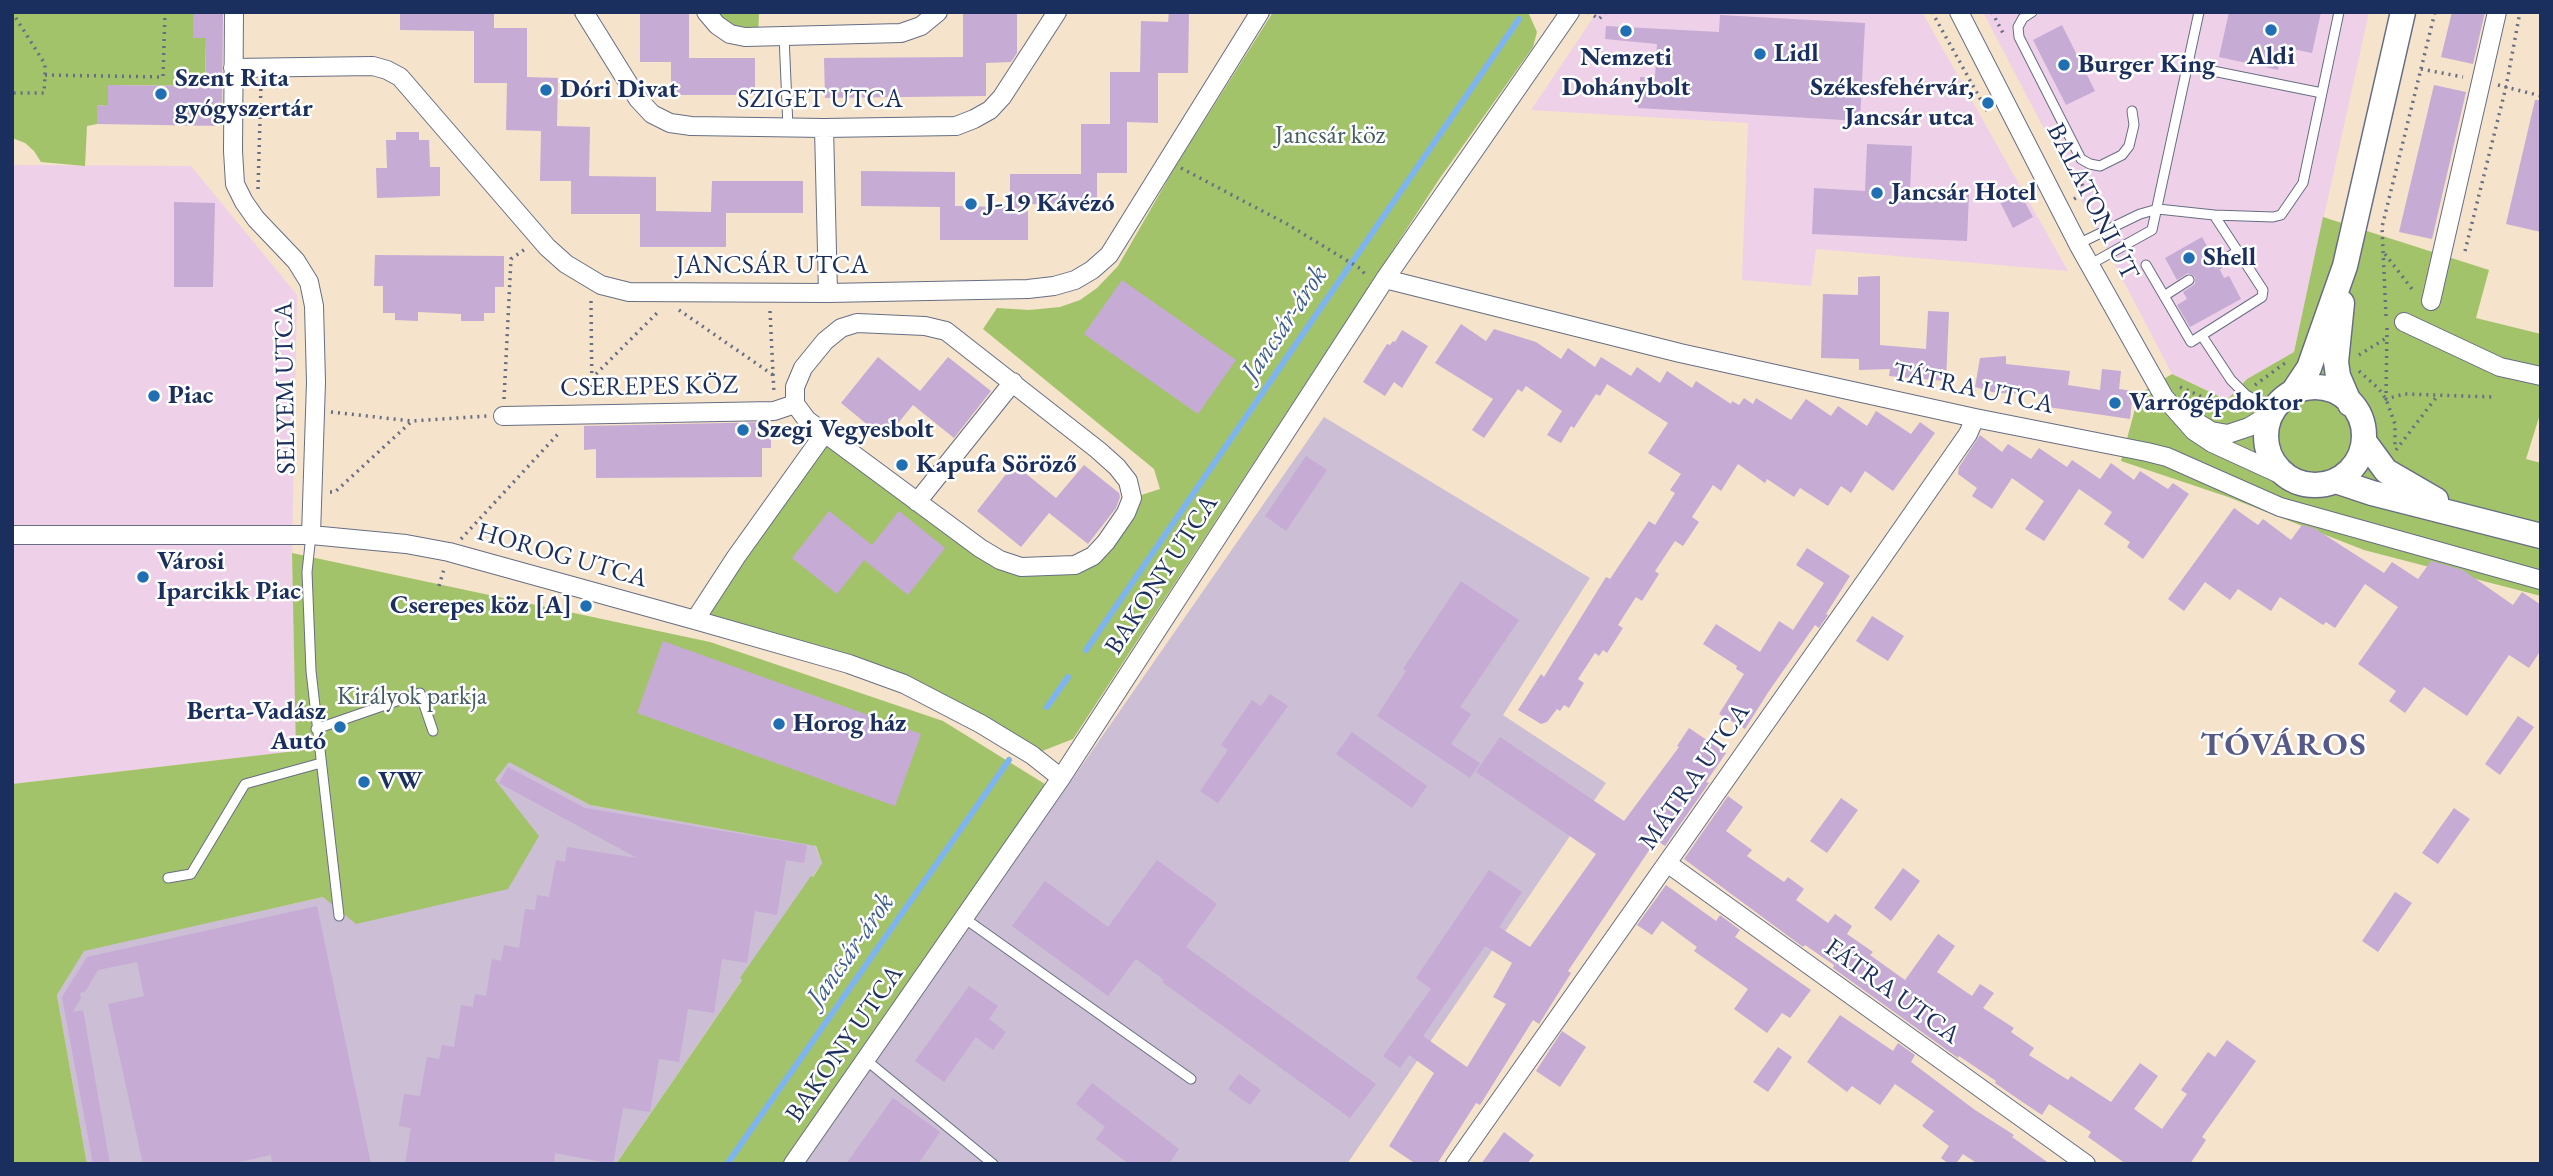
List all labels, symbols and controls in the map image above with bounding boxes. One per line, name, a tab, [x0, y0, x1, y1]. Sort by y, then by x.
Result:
marker: Aldi	[2263, 22, 2279, 38]
marker: Nemzeti Dohánybolt	[1618, 23, 1634, 39]
place label: Lidl	[1774, 38, 1819, 70]
place label: Aldi	[2247, 41, 2295, 73]
place label: Nemzeti Dohánybolt	[1562, 42, 1690, 104]
marker: Lidl	[1752, 46, 1768, 62]
place label: Burger King	[2078, 49, 2215, 81]
marker: Burger King	[2056, 57, 2072, 73]
place label: Szent Rita gyógyszertár	[175, 63, 313, 124]
place label: Székesfehérvár, Jancsár utca	[1810, 72, 1974, 134]
place label: Dóri Divat	[560, 74, 678, 106]
marker: Dóri Divat	[538, 82, 554, 98]
street label: SZIGET UTCA	[737, 84, 903, 116]
marker: Szent Rita gyógyszertár	[153, 86, 169, 102]
marker: Székesfehérvár, Jancsár utca	[1980, 95, 1996, 111]
street label: BALATONI ÚT	[2039, 118, 2145, 286]
park label: Jancsár köz	[1275, 120, 1385, 152]
place label: Jancsár Hotel	[1891, 177, 2036, 209]
marker: Jancsár Hotel	[1869, 185, 1885, 201]
place label: J-19 Kávézó	[985, 188, 1115, 220]
marker: J-19 Kávézó	[963, 196, 979, 212]
place label: Shell	[2203, 242, 2256, 274]
street label: JANCSÁR UTCA	[676, 250, 868, 282]
marker: Shell	[2181, 250, 2197, 266]
water label: Jancsár-árok	[1235, 259, 1335, 387]
street label: SELYEM UTCA	[269, 301, 303, 475]
street label: TÁTRA UTCA	[1890, 357, 2056, 421]
street label: CSEREPES KÖZ	[560, 370, 738, 404]
place label: Piac	[168, 380, 214, 412]
place label: Varrógépdoktor	[2129, 387, 2303, 419]
marker: Piac	[146, 388, 162, 404]
marker: Varrógépdoktor	[2107, 395, 2123, 411]
place label: Szegi Vegyesbolt	[757, 414, 934, 446]
marker: Szegi Vegyesbolt	[735, 422, 751, 438]
place label: Kapufa Söröző	[916, 449, 1076, 481]
marker: Kapufa Söröző	[894, 457, 910, 473]
street label: BAKONY UTCA	[1099, 489, 1225, 661]
street label: HOROG UTCA	[473, 517, 651, 595]
place label: Városi Iparcikk Piac	[157, 546, 301, 608]
marker: Városi Iparcikk Piac	[135, 569, 151, 585]
place label: Cserepes köz [A]	[390, 590, 572, 622]
marker: Cserepes köz [A]	[578, 598, 594, 614]
park label: Királyok parkja	[337, 681, 487, 713]
place label: Berta-Vadász Autó	[187, 696, 326, 758]
street label: MÁTRA UTCA	[1633, 698, 1757, 856]
place label: Horog ház	[793, 708, 906, 740]
marker: Horog ház	[771, 716, 787, 732]
marker: Berta-Vadász Autó	[332, 719, 348, 735]
district label: TÓVÁROS	[2201, 726, 2367, 766]
place label: VW	[378, 766, 423, 798]
marker: VW	[356, 774, 372, 790]
water label: Jancsár-árok	[800, 887, 902, 1013]
street label: FÁTRA UTCA	[1818, 932, 1966, 1052]
street label: BAKONY UTCA	[779, 960, 911, 1128]

